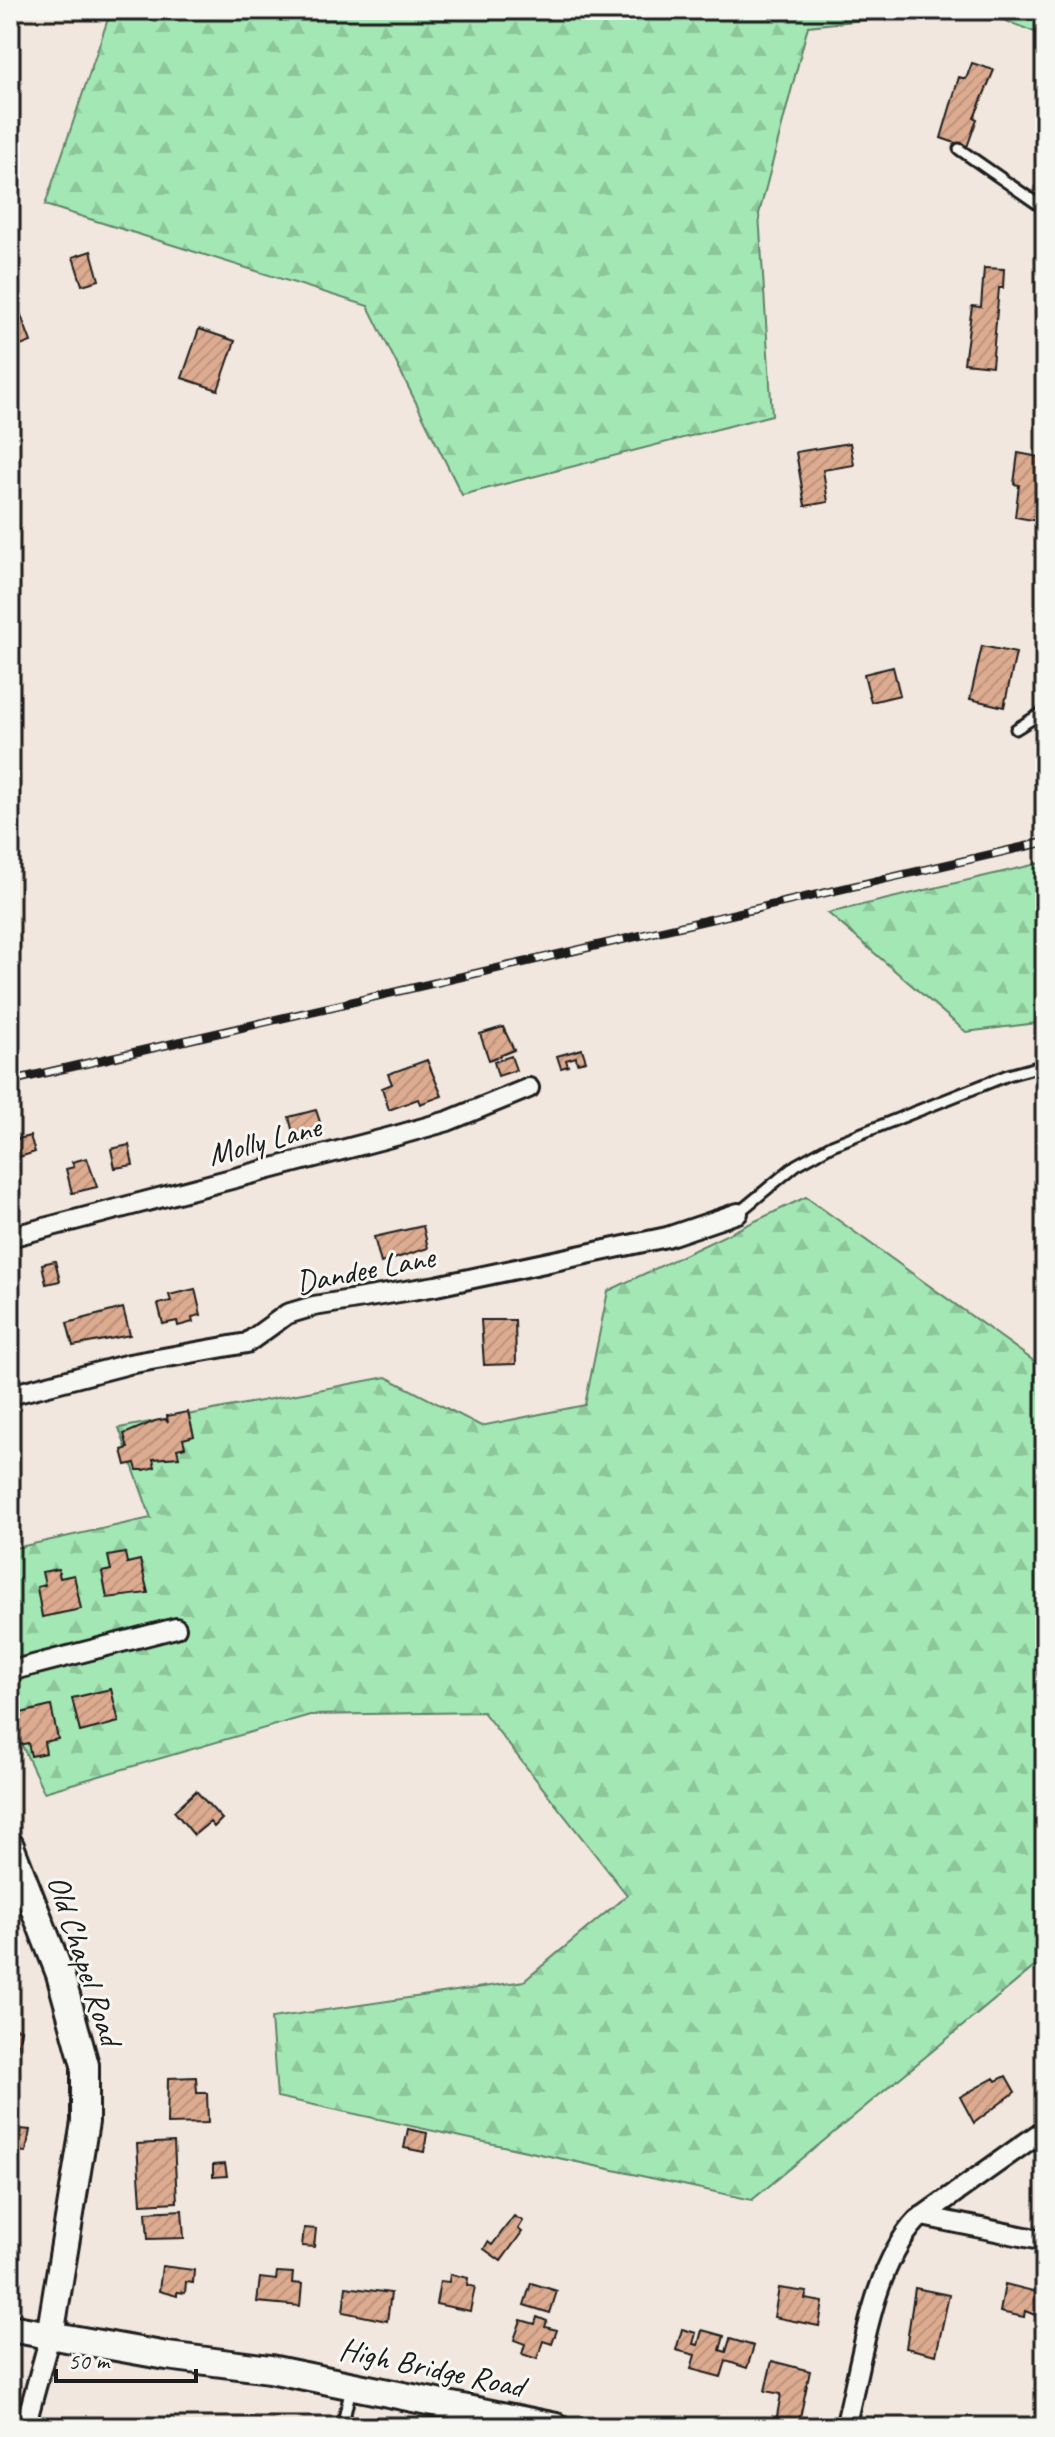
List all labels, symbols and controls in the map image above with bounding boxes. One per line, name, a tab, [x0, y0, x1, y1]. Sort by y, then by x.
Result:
street label: Molly Lane	[203, 1105, 328, 1175]
street label: Dandee Lane	[292, 1235, 440, 1303]
street label: Old Chapel Road	[38, 1870, 133, 2054]
street label: High Bridge Road	[336, 2328, 532, 2408]
scale bar	[56, 2333, 196, 2383]
text: 50 m	[68, 2346, 111, 2376]

